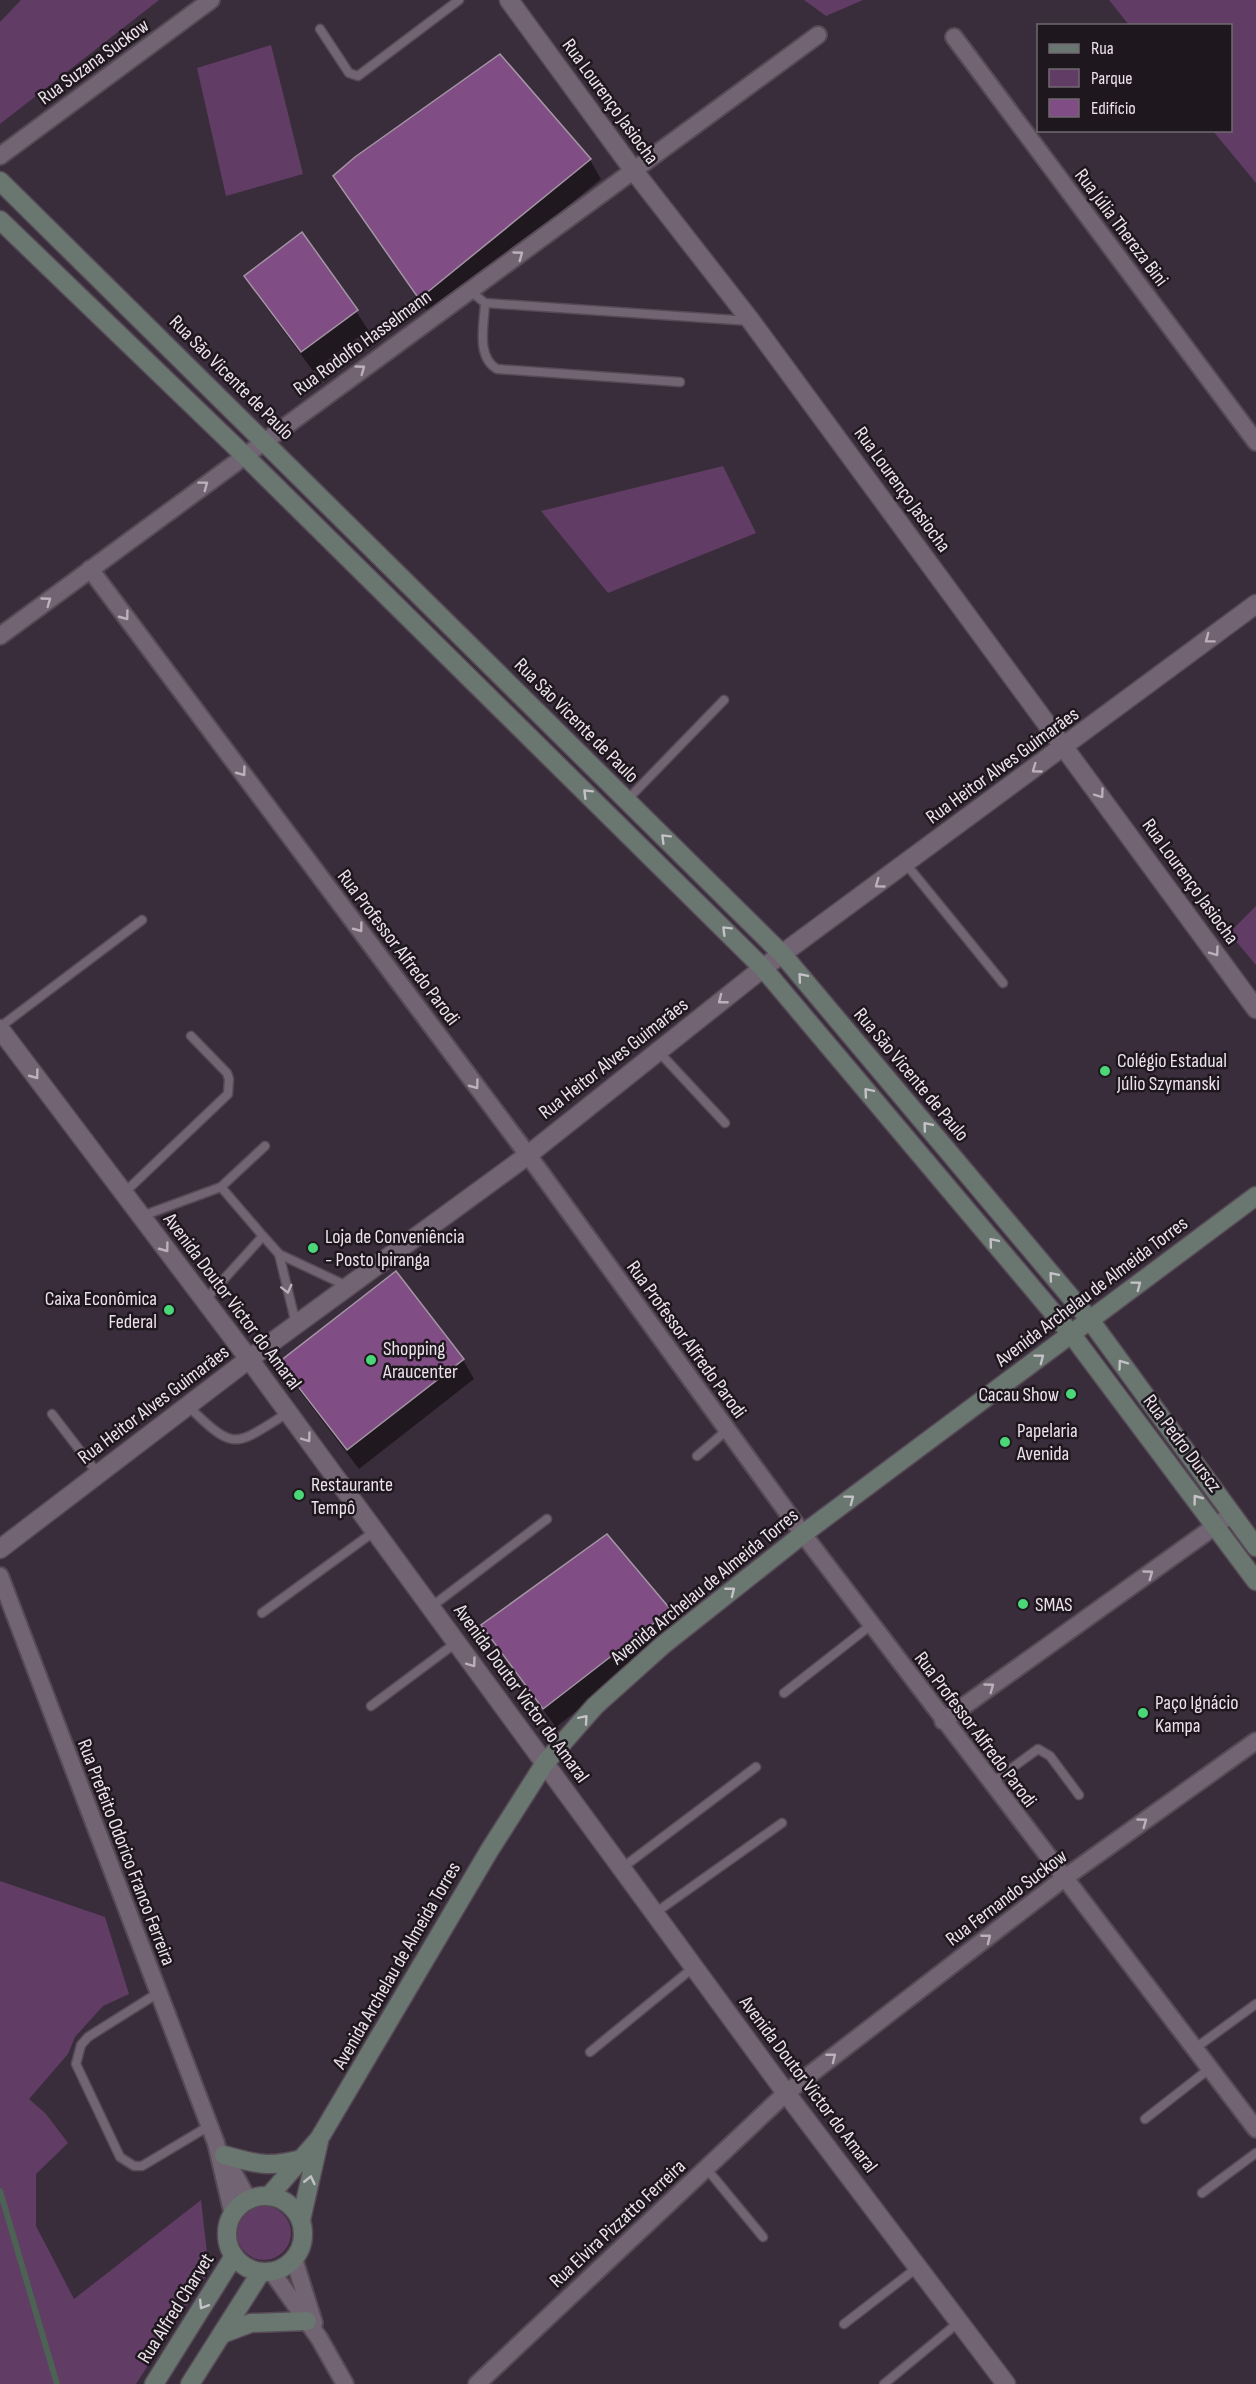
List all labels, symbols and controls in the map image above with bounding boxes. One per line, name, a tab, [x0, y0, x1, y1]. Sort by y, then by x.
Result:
street label: Rua Suzana Suckow	[33, 13, 154, 110]
legend	[1037, 24, 1232, 132]
street label: Rua Lourenço Jasiocha	[557, 34, 664, 169]
text: Rua	[1091, 38, 1114, 59]
text: Parque	[1091, 68, 1132, 89]
text: Edifício	[1091, 98, 1136, 119]
street label: Rua Júlia Thereza Bini	[1069, 164, 1173, 291]
one-way arrow	[512, 251, 523, 262]
street label: Rua Rodolfo Hasselmann	[289, 285, 436, 401]
street label: Rua São Vicente de Paulo	[164, 310, 299, 445]
one-way arrow	[354, 365, 365, 376]
street label: Rua Lourenço Jasiocha	[849, 422, 956, 557]
one-way arrow	[197, 481, 208, 492]
one-way arrow	[41, 597, 52, 608]
one-way arrow	[117, 610, 128, 621]
one-way arrow	[1205, 632, 1216, 643]
street label: Rua São Vicente de Paulo	[509, 653, 644, 788]
street label: Rua Heitor Alves Guimarães	[921, 702, 1084, 829]
one-way arrow	[1032, 761, 1043, 772]
one-way arrow	[234, 766, 245, 777]
one-way arrow	[1093, 788, 1104, 799]
one-way arrow	[583, 790, 594, 801]
street label: Rua Lourenço Jasiocha	[1137, 814, 1244, 949]
one-way arrow	[662, 835, 673, 846]
street label: Rua Professor Alfredo Parodi	[332, 865, 465, 1030]
one-way arrow	[875, 877, 886, 888]
one-way arrow	[351, 922, 362, 933]
one-way arrow	[722, 927, 733, 938]
one-way arrow	[1207, 945, 1218, 956]
one-way arrow	[798, 973, 809, 984]
street label: Rua Heitor Alves Guimarães	[534, 993, 693, 1125]
one-way arrow	[718, 993, 729, 1004]
street label: Rua São Vicente de Paulo	[848, 1003, 974, 1146]
place label: Colégio Estadual Júlio Szymanski	[1116, 1049, 1227, 1096]
marker: Colégio Estadual Júlio Szymanski	[1098, 1064, 1112, 1078]
one-way arrow	[28, 1069, 39, 1080]
one-way arrow	[468, 1078, 479, 1089]
one-way arrow	[864, 1088, 875, 1099]
one-way arrow	[923, 1122, 934, 1133]
street label: Avenida Doutor Victor do Amaral	[157, 1208, 306, 1395]
street label: Avenida Archelau de Almeida Torres	[990, 1212, 1193, 1373]
place label: Loja de Conveniência - Posto Ipiranga	[325, 1225, 465, 1272]
one-way arrow	[990, 1238, 1001, 1249]
one-way arrow	[158, 1241, 169, 1252]
marker: Loja de Conveniência - Posto Ipiranga	[306, 1241, 320, 1255]
street label: Rua Professor Alfredo Parodi	[621, 1256, 751, 1423]
one-way arrow	[1049, 1272, 1060, 1283]
one-way arrow	[1131, 1282, 1142, 1293]
one-way arrow	[280, 1284, 293, 1294]
place label: Caixa Econômica Federal	[45, 1287, 157, 1334]
marker: Caixa Econômica Federal	[162, 1303, 176, 1317]
place label: Shopping Araucenter	[382, 1337, 458, 1384]
street label: Rua Heitor Alves Guimarães	[73, 1340, 234, 1469]
marker: Shopping Araucenter	[364, 1353, 378, 1367]
one-way arrow	[1033, 1354, 1044, 1365]
one-way arrow	[1119, 1360, 1130, 1371]
place label: Cacau Show	[978, 1383, 1059, 1407]
marker: Cacau Show	[1064, 1387, 1078, 1401]
street label: Rua Pedro Durscz	[1138, 1390, 1227, 1497]
place label: Papelaria Avenida	[1016, 1419, 1078, 1466]
one-way arrow	[300, 1431, 311, 1442]
marker: Papelaria Avenida	[998, 1435, 1012, 1449]
place label: Restaurante Tempô	[311, 1473, 393, 1520]
marker: Restaurante Tempô	[292, 1488, 306, 1502]
one-way arrow	[1193, 1495, 1204, 1506]
one-way arrow	[843, 1496, 854, 1507]
street label: Avenida Archelau de Almeida Torres	[605, 1504, 803, 1671]
one-way arrow	[1142, 1570, 1153, 1581]
one-way arrow	[724, 1588, 735, 1599]
place label: SMAS	[1035, 1593, 1073, 1617]
marker: SMAS	[1016, 1597, 1030, 1611]
street label: Avenida Doutor Victor do Amaral	[448, 1599, 594, 1788]
street label: Rua Professor Alfredo Parodi	[909, 1647, 1042, 1812]
one-way arrow	[465, 1656, 476, 1667]
one-way arrow	[984, 1683, 995, 1694]
place label: Paço Ignácio Kampa	[1155, 1691, 1239, 1738]
marker: Paço Ignácio Kampa	[1136, 1706, 1150, 1720]
one-way arrow	[577, 1715, 588, 1726]
street label: Rua Prefeito Odorico Franco Ferreira	[72, 1736, 180, 1969]
one-way arrow	[1137, 1818, 1148, 1829]
street label: Rua Fernando Suckow	[941, 1844, 1072, 1951]
street label: Avenida Archelau de Almeida Torres	[327, 1858, 466, 2074]
one-way arrow	[980, 1934, 991, 1945]
street label: Avenida Doutor Victor do Amaral	[733, 1991, 882, 2178]
one-way arrow	[826, 2054, 837, 2065]
street label: Rua Elvira Pizzatto Ferreira	[545, 2154, 691, 2293]
one-way arrow	[303, 2175, 316, 2185]
street label: Rua Alfred Charvet	[132, 2249, 219, 2368]
one-way arrow	[198, 2299, 210, 2309]

